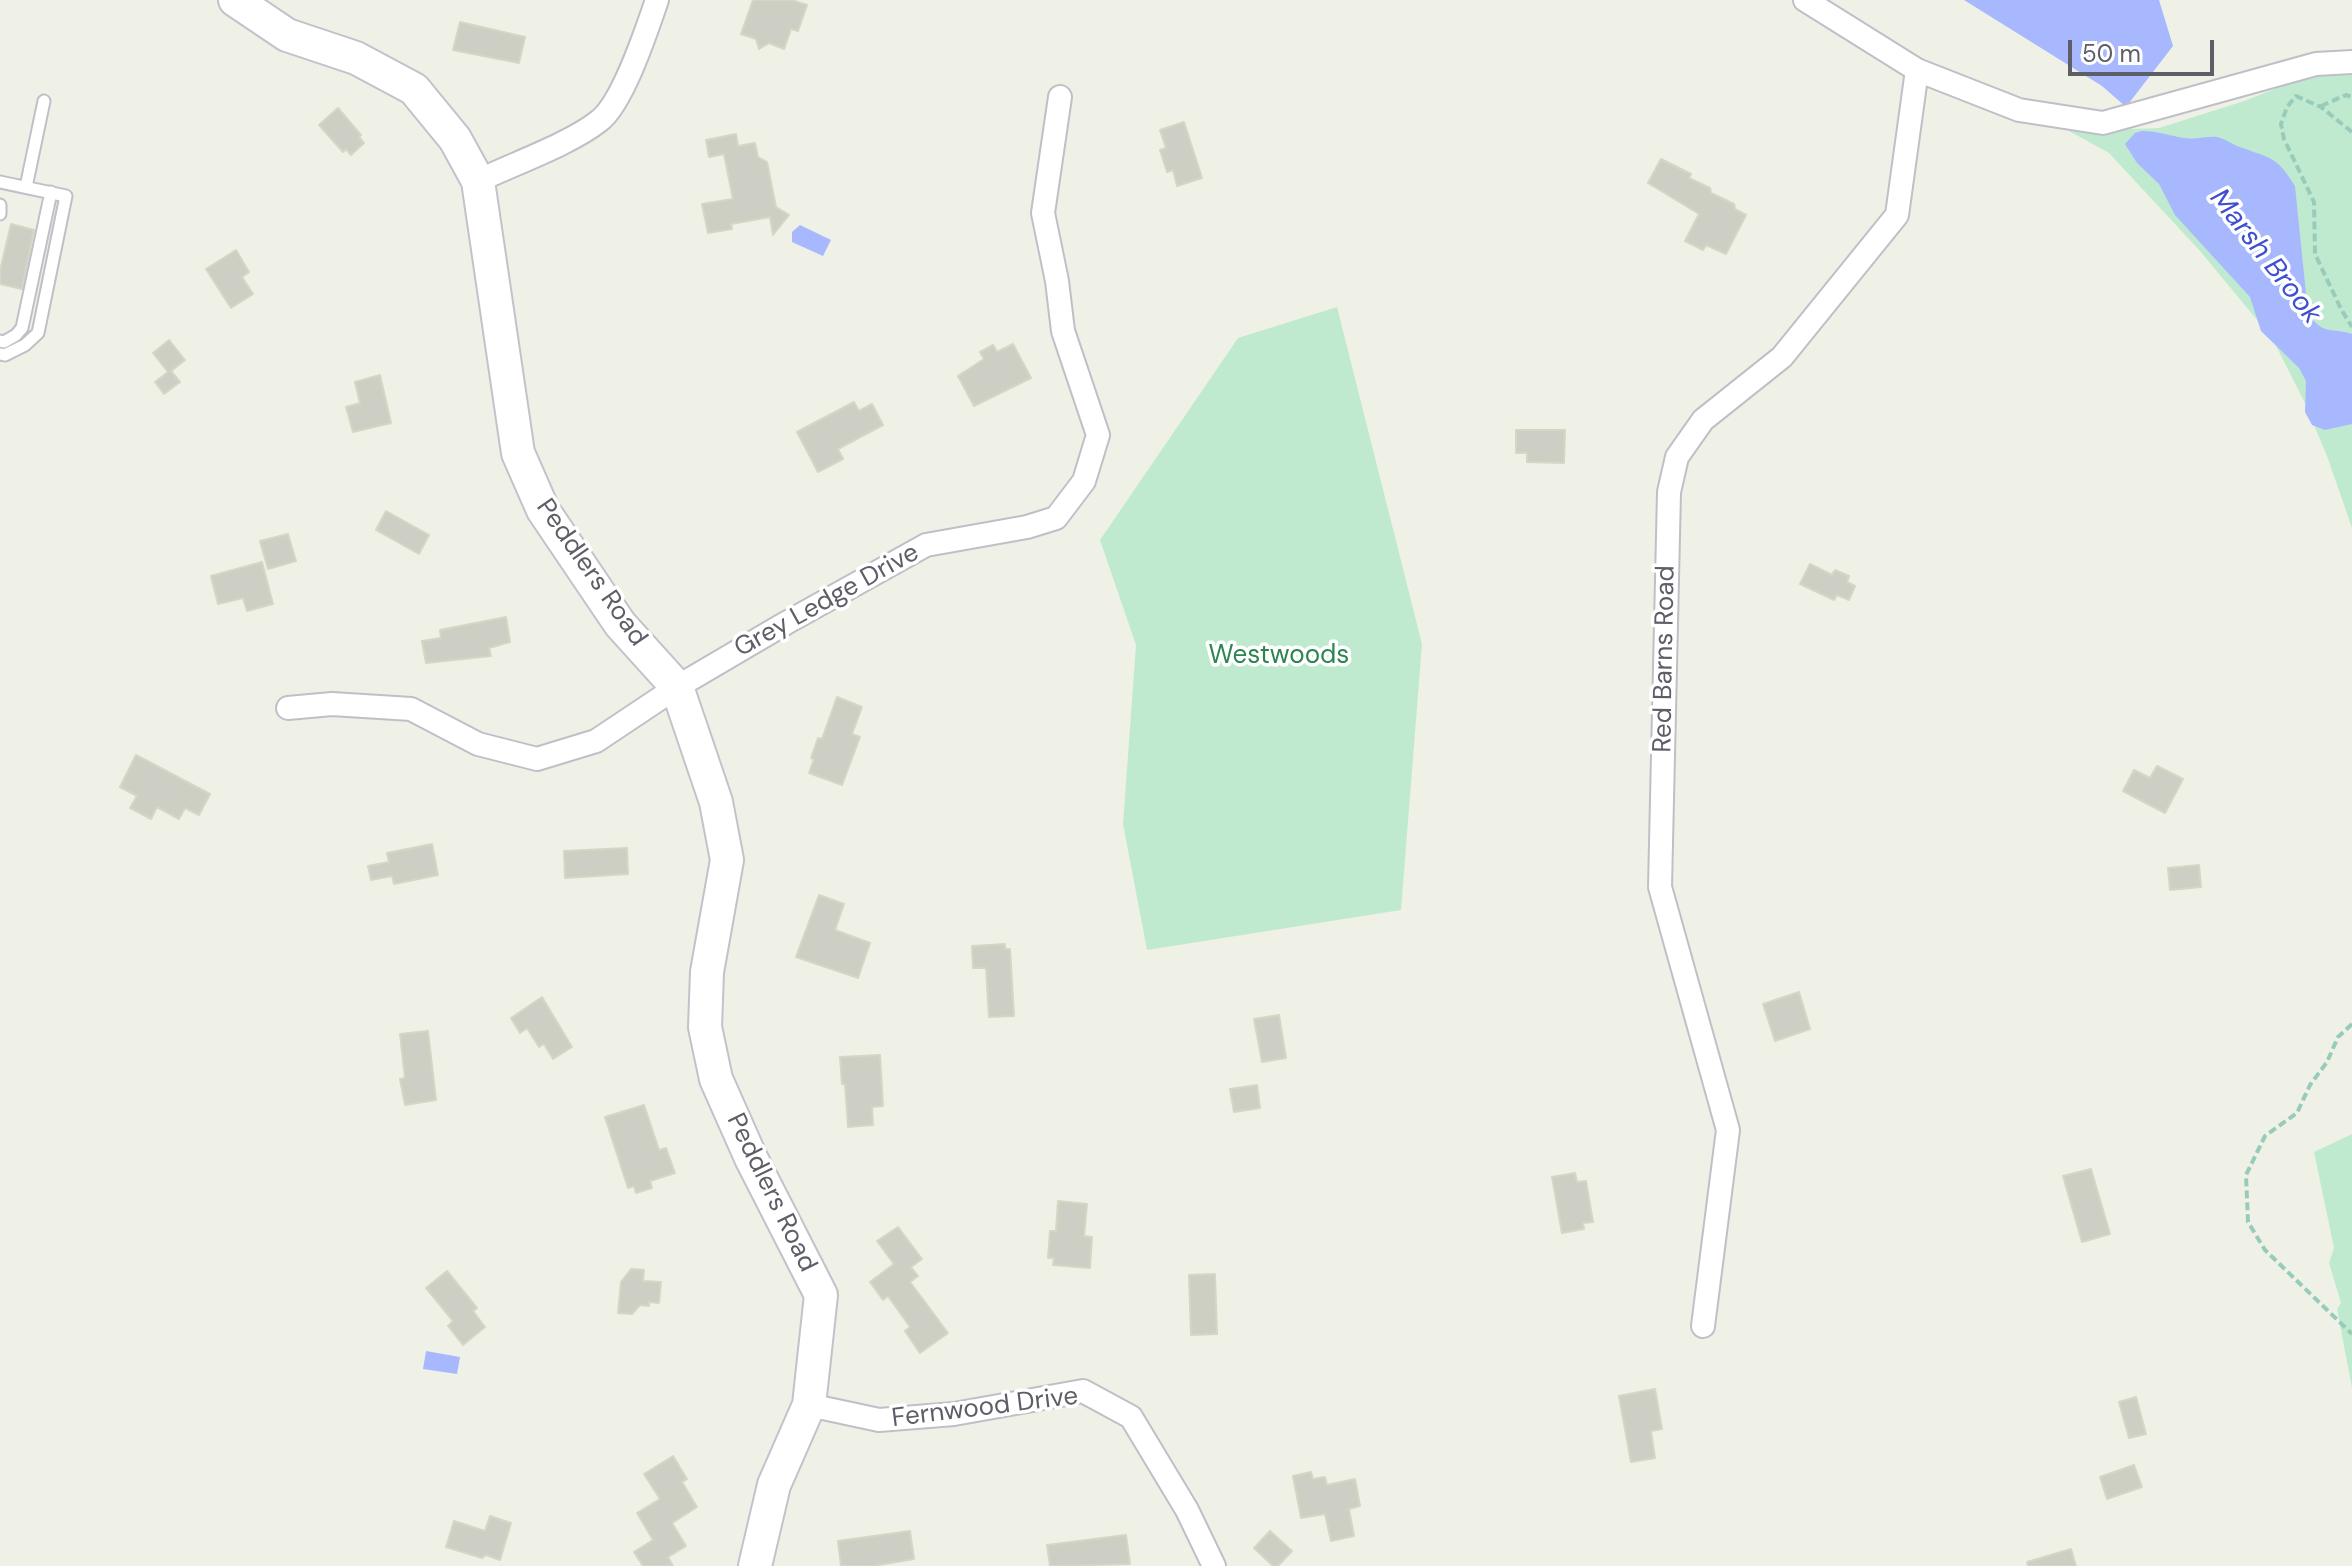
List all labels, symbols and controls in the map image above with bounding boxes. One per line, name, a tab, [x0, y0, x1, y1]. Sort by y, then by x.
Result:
scale bar	[2072, 24, 2218, 74]
text: 50 m	[2082, 38, 2141, 69]
water label: Marsh Brook	[2202, 183, 2328, 331]
street label: Peddlers Road	[529, 493, 653, 653]
street label: Grey Ledge Drive	[729, 537, 925, 665]
street label: Red Barns Road	[1648, 565, 1682, 753]
park label: Westwoods	[1209, 640, 1349, 672]
street label: Peddlers Road	[719, 1109, 823, 1277]
street label: Fernwood Drive	[890, 1381, 1080, 1435]

